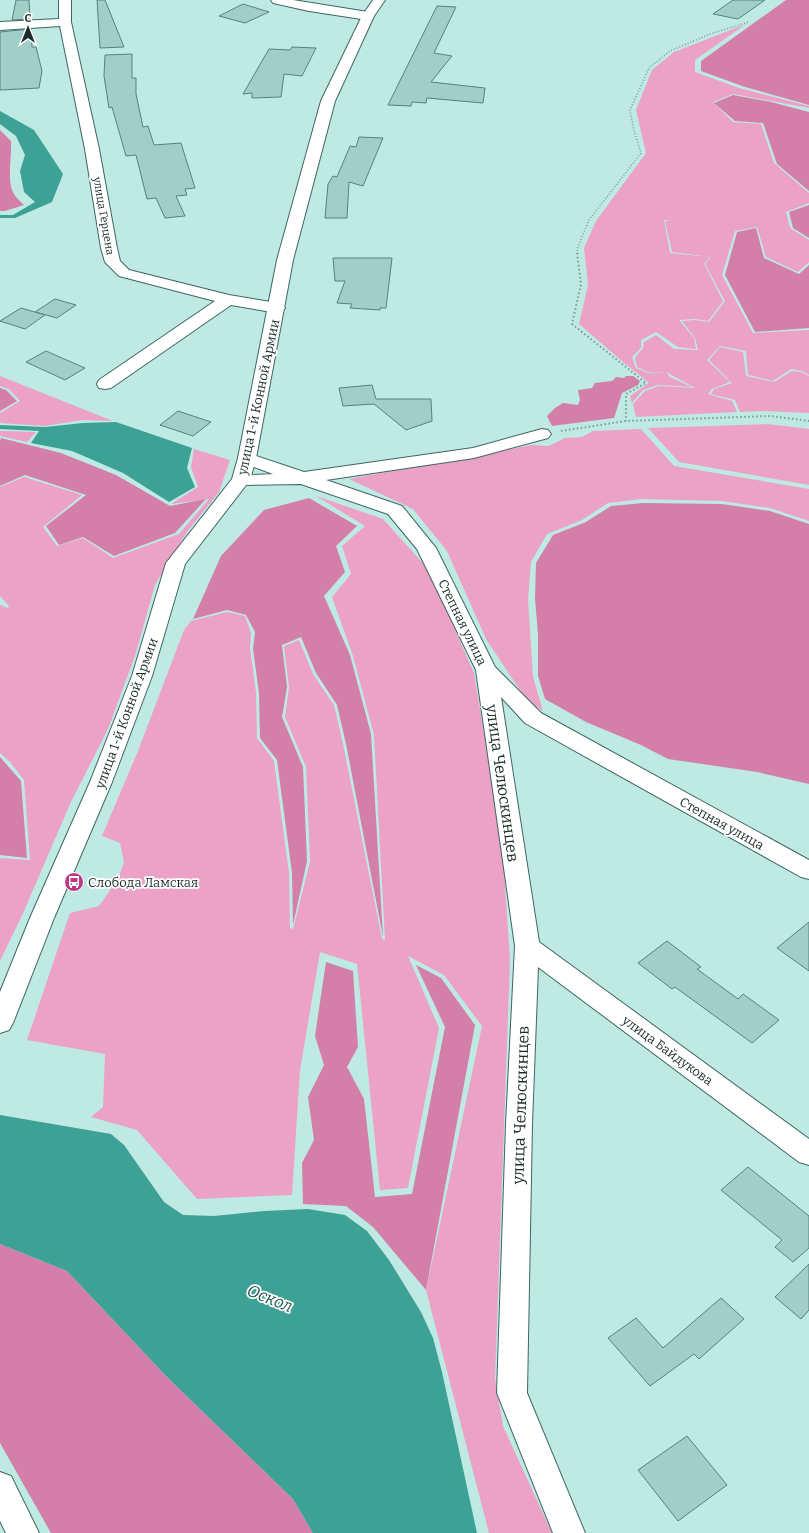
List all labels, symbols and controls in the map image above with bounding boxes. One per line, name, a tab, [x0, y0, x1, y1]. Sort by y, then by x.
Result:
north arrow	[8, 8, 48, 48]
text: С	[25, 12, 32, 25]
street label: улица Герцена	[90, 175, 117, 256]
street label: улица 1-й Конной Армии	[234, 317, 282, 477]
street label: Степная улица	[435, 577, 490, 668]
street label: улица 1-й Конной Армии	[92, 636, 161, 791]
street label: улица Челюскинцев	[482, 702, 523, 863]
street label: Степная улица	[677, 794, 766, 853]
bus stop icon: Слобода Ламская	[63, 871, 85, 893]
place label: Слобода Ламская	[88, 875, 198, 890]
street label: улица Байдукова	[619, 1012, 716, 1088]
street label: улица Челюскинцев	[508, 1025, 533, 1186]
water label: Оскол	[244, 1280, 296, 1317]

